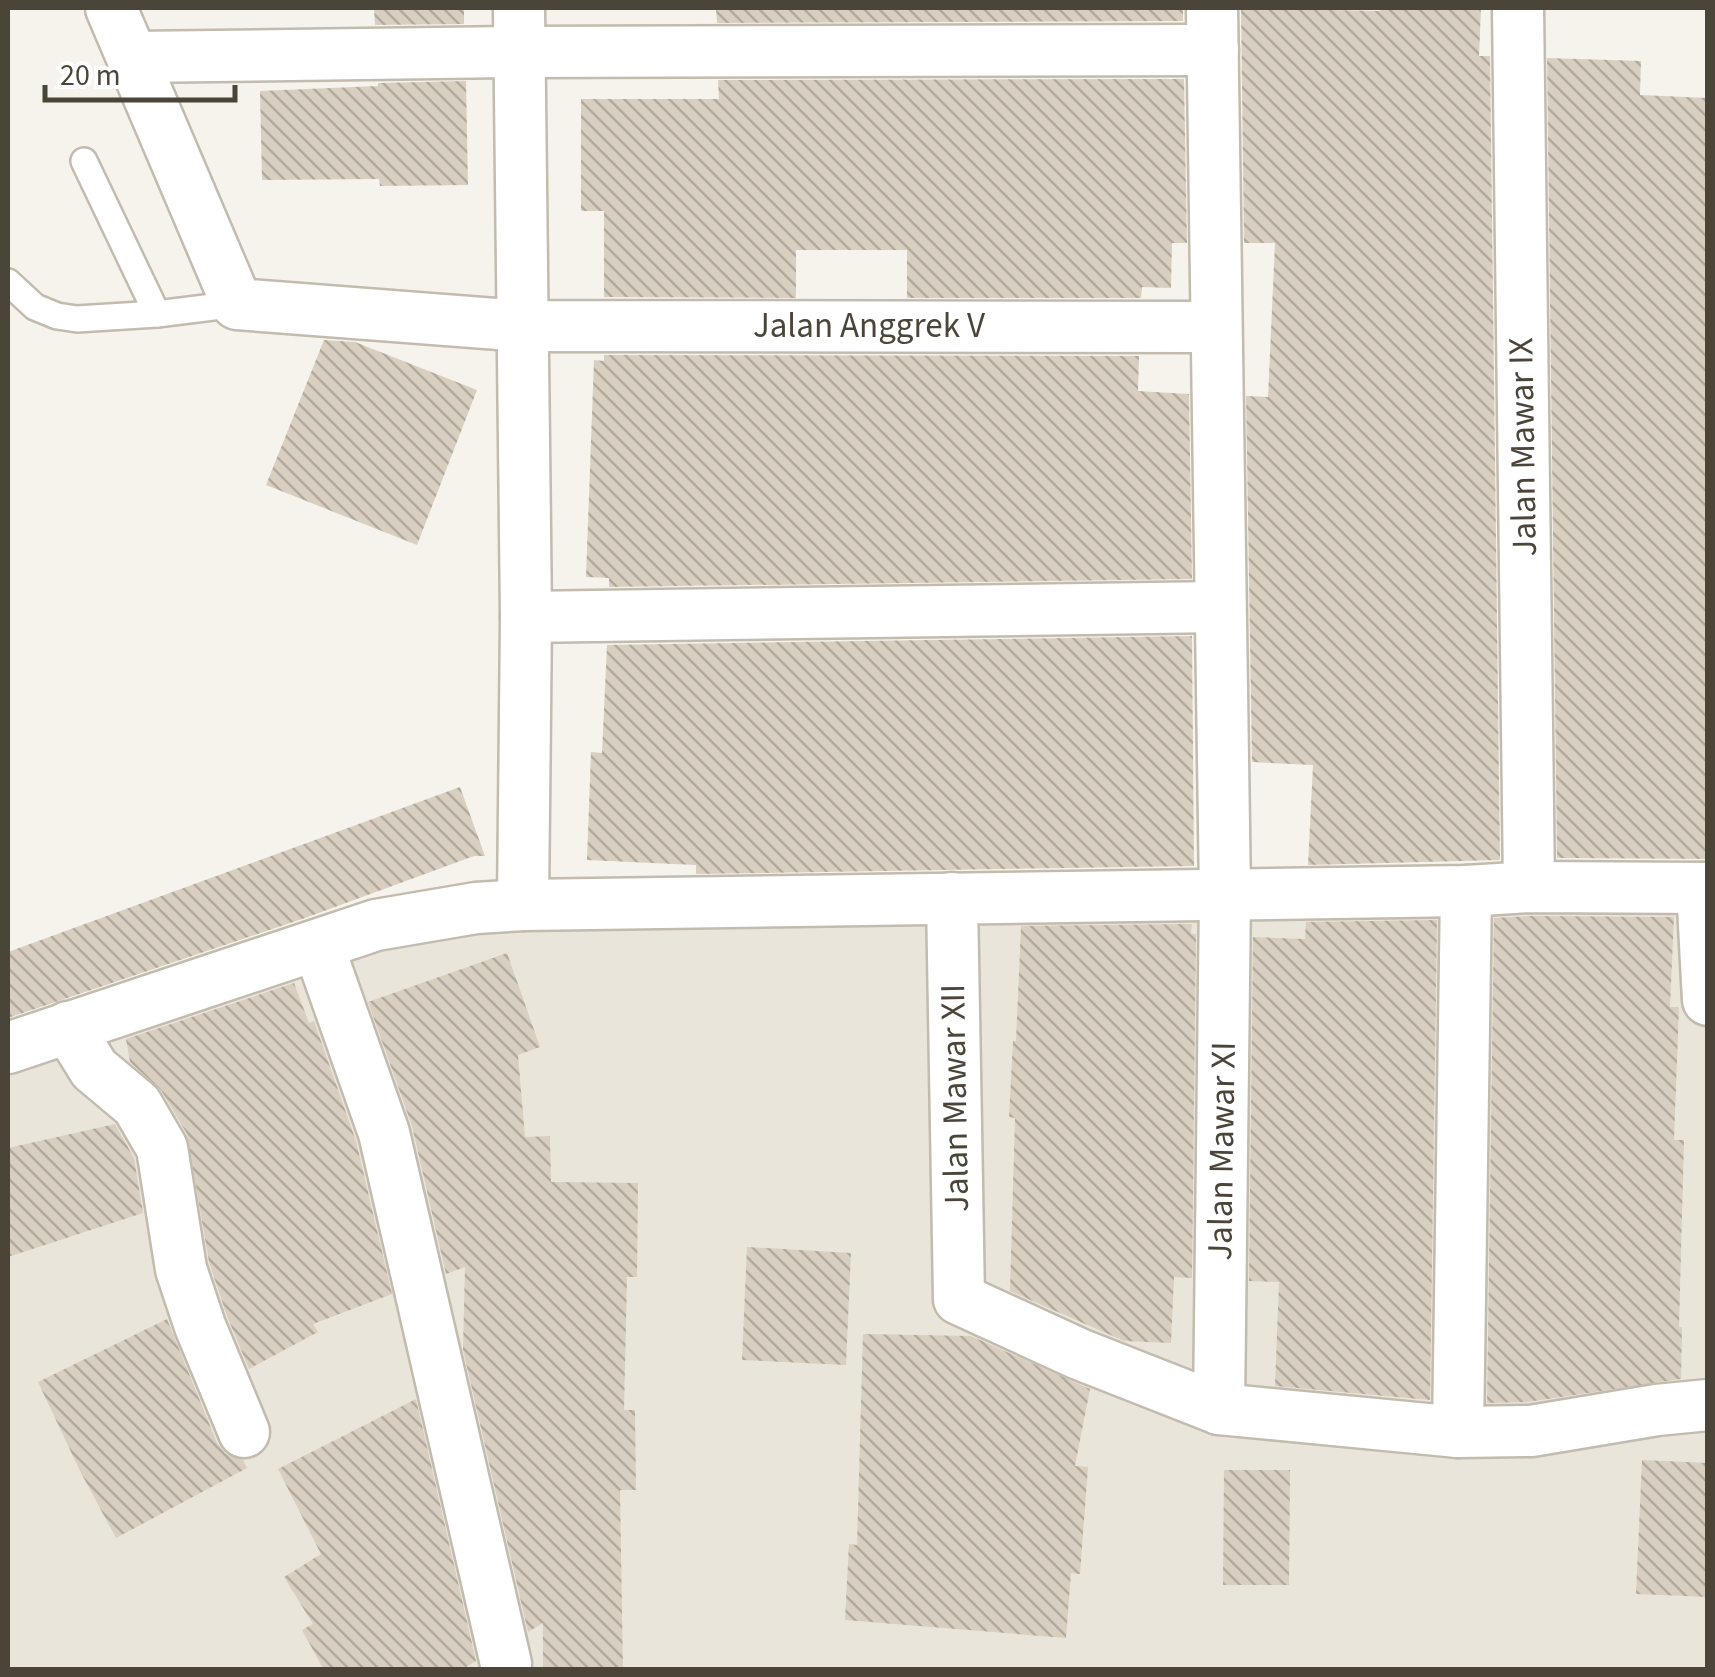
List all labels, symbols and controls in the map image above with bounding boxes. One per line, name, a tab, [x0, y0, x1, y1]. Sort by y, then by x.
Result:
scale bar	[45, 40, 235, 102]
text: 20 m	[60, 54, 121, 97]
street label: Jalan Anggrek V	[753, 301, 986, 351]
street label: Jalan Mawar IX	[1496, 337, 1550, 557]
street label: Jalan Mawar XII	[928, 983, 982, 1213]
street label: Jalan Mawar XI	[1195, 1041, 1249, 1261]

